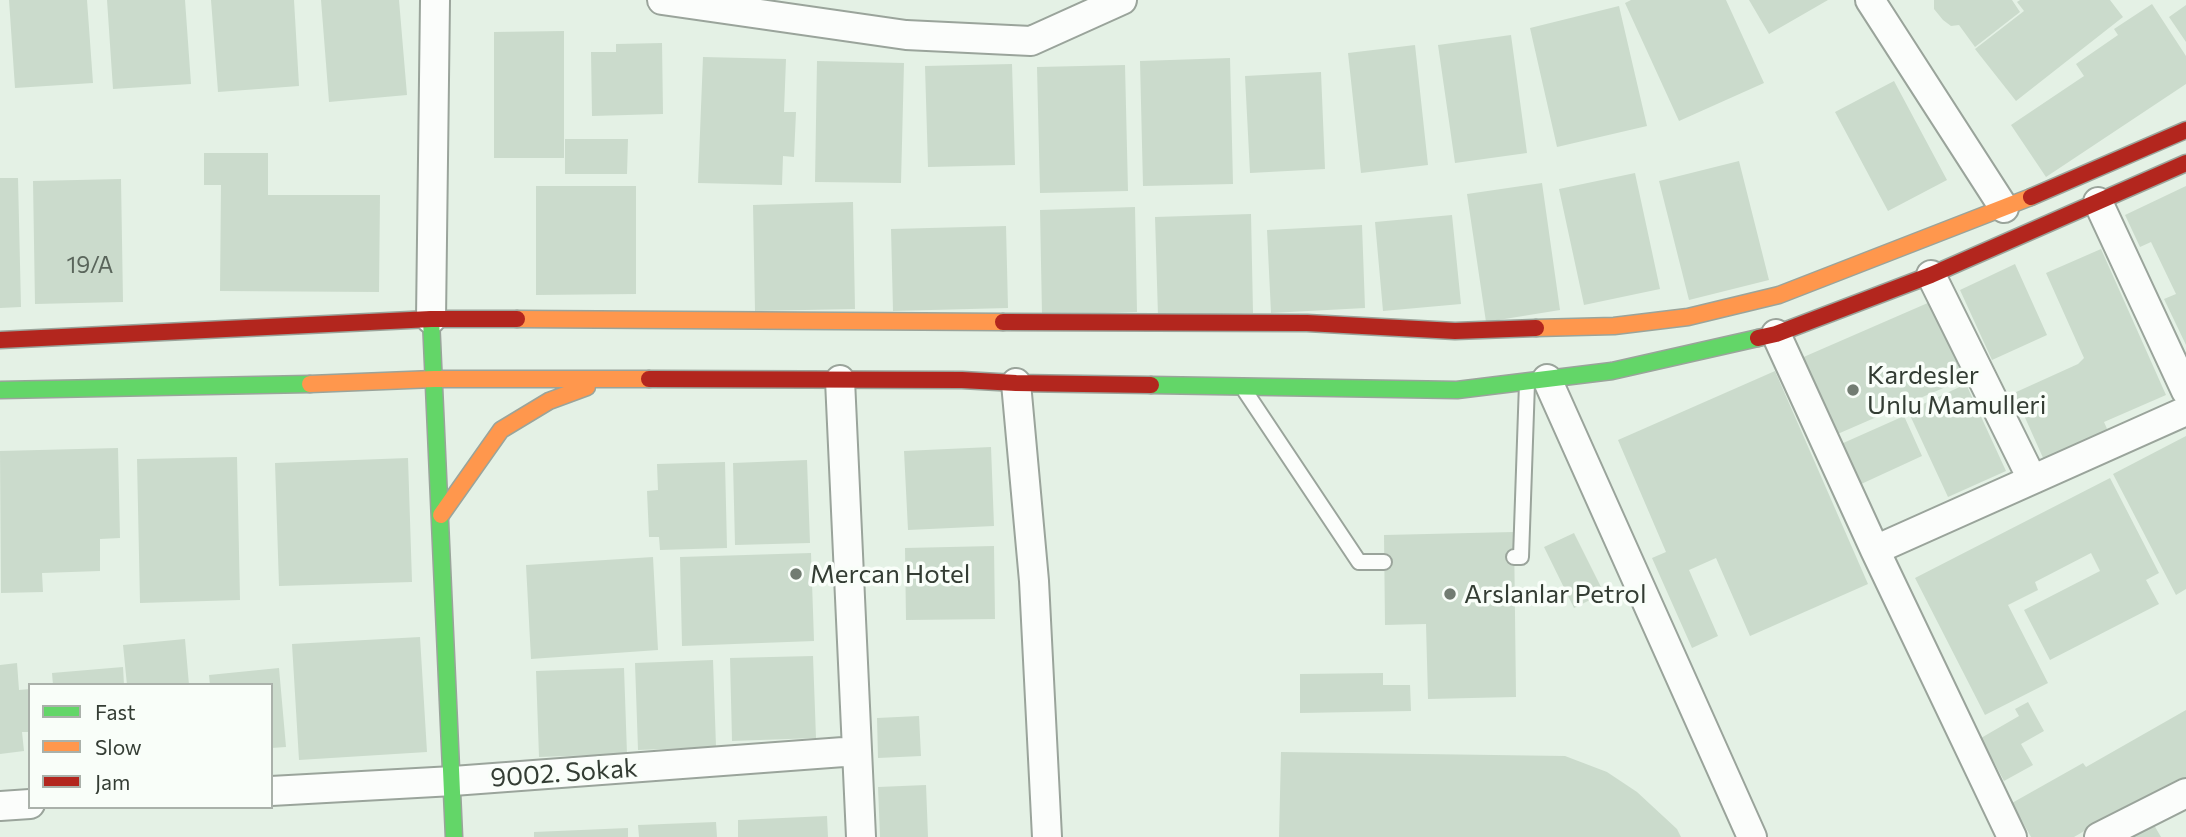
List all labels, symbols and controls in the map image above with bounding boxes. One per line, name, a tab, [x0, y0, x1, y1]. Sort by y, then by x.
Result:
house number: 19/A	[67, 251, 113, 279]
place label: Kardesler Unlu Mamulleri	[1867, 359, 2046, 420]
marker: Kardesler Unlu Mamulleri	[1845, 382, 1861, 398]
place label: Mercan Hotel	[810, 558, 970, 590]
marker: Mercan Hotel	[788, 566, 804, 582]
place label: Arslanlar Petrol	[1464, 578, 1647, 610]
marker: Arslanlar Petrol	[1442, 586, 1458, 602]
legend	[28, 683, 273, 809]
text: Fast	[95, 699, 136, 724]
text: Slow	[95, 734, 142, 759]
street label: 9002. Sokak	[489, 752, 639, 794]
text: Jam	[95, 769, 130, 794]

